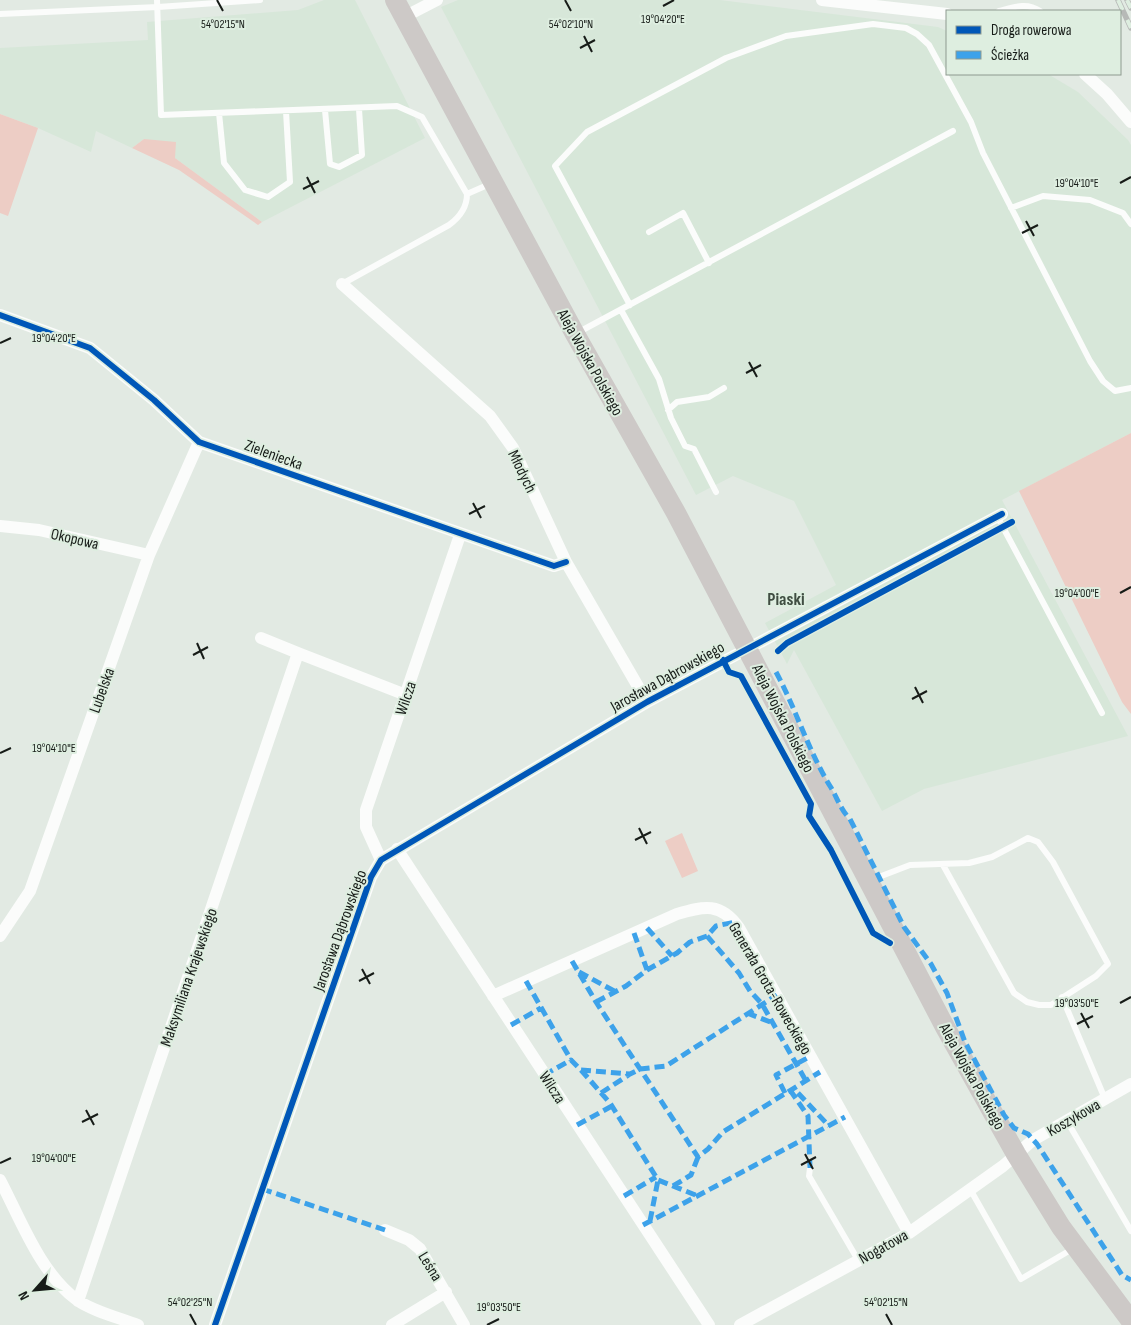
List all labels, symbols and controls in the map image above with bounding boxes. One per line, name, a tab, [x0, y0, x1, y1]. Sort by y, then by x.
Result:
legend	[946, 10, 1121, 75]
text: 19°04'20"E	[641, 12, 685, 27]
text: 54°02'15"N	[201, 17, 245, 32]
text: 54°02'10"N	[549, 17, 593, 32]
text: Droga rowerowa	[991, 21, 1072, 40]
text: Ścieżka	[991, 46, 1029, 65]
text: 19°04'10"E	[1055, 176, 1099, 191]
street label: Aleja Wojska Polskiego	[552, 305, 627, 419]
text: 19°04'20"E	[32, 331, 76, 346]
street label: Zieleniecka	[242, 436, 305, 475]
street label: Młodych	[503, 447, 540, 496]
street label: Okopowa	[49, 525, 100, 554]
text: 19°04'00"E	[1055, 586, 1099, 601]
district label: Piaski	[767, 589, 805, 610]
street label: Jarosława Dąbrowskiego	[607, 638, 728, 717]
street label: Aleja Wojska Polskiego	[747, 661, 818, 776]
street label: Lubelska	[85, 665, 119, 716]
street label: Wilcza	[392, 679, 421, 718]
text: 19°04'10"E	[32, 741, 76, 756]
street label: Jarosława Dąbrowskiego	[309, 867, 371, 995]
street label: Maksymiliana Krajewskiego	[157, 906, 222, 1049]
street label: Generała Grota-Roweckiego	[724, 919, 815, 1058]
text: 19°03'50"E	[1055, 996, 1099, 1011]
street label: Aleja Wojska Polskiego	[934, 1019, 1009, 1133]
street label: Wilcza	[534, 1068, 569, 1107]
street label: Koszykowa	[1044, 1095, 1104, 1141]
text: 19°04'00"E	[32, 1151, 76, 1166]
street label: Nogatowa	[856, 1226, 912, 1269]
street label: Leśna	[413, 1249, 446, 1285]
north arrow	[10, 1265, 60, 1315]
text: N	[15, 1288, 33, 1303]
text: 54°02'25"N	[168, 1295, 212, 1310]
text: 54°02'15"N	[864, 1295, 908, 1310]
text: 19°03'50"E	[477, 1300, 521, 1315]

